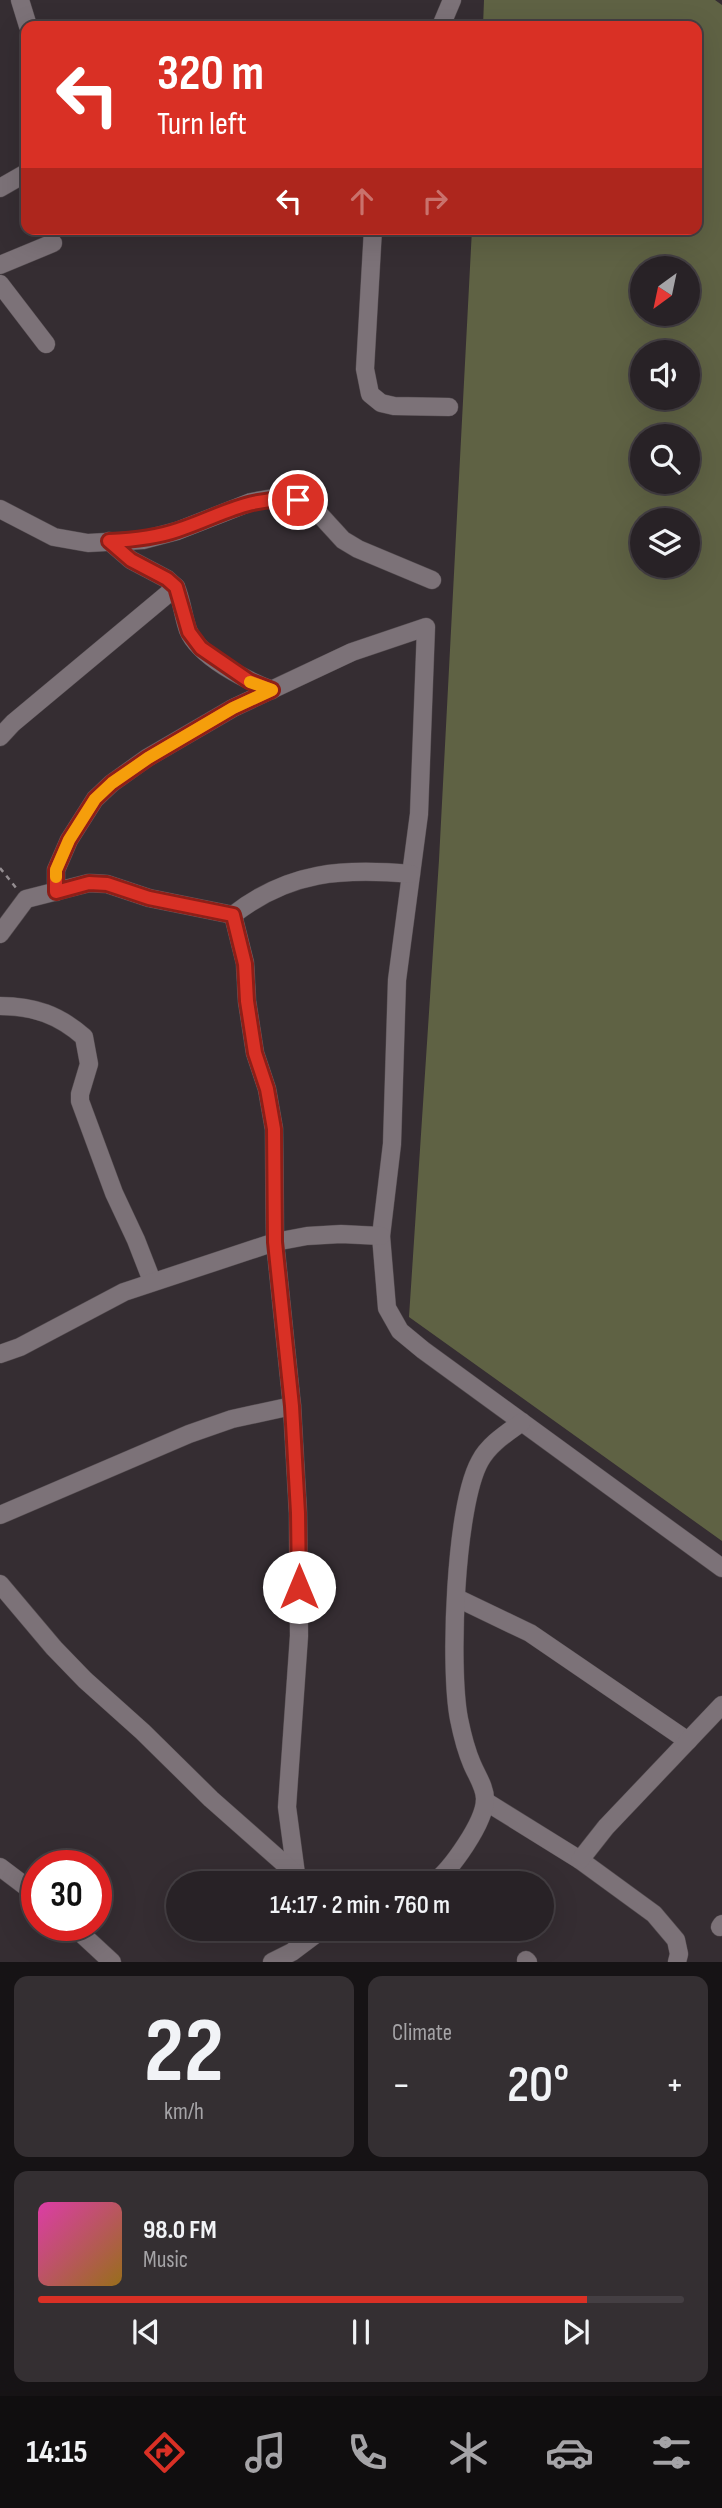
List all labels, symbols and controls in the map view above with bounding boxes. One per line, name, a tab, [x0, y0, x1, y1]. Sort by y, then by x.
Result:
text: 320 m	[157, 45, 264, 104]
icon: left	[42, 49, 133, 140]
text: Turn left	[157, 105, 247, 144]
icon: left	[270, 182, 308, 220]
icon: ahead	[343, 182, 381, 220]
icon: right	[416, 182, 454, 220]
north arrow	[630, 256, 700, 326]
map controls	[630, 256, 700, 578]
button: sound	[630, 340, 700, 410]
button: search	[630, 424, 700, 494]
pin	[268, 470, 328, 530]
icon: arrive	[279, 481, 317, 519]
button: layers	[630, 508, 700, 578]
position arrow	[262, 1550, 336, 1624]
speed limit sign: 30	[21, 1850, 112, 1941]
text: 14:17 · 2 min · 760 m	[270, 1890, 450, 1921]
text: 22	[144, 1998, 224, 2107]
text: Climate	[392, 2019, 452, 2047]
text: 20°	[507, 2054, 569, 2117]
text: −	[392, 2063, 411, 2108]
text: +	[665, 2063, 684, 2108]
text: km/h	[164, 2098, 204, 2126]
text: 98.0 FM	[143, 2215, 217, 2246]
text: Music	[143, 2246, 188, 2274]
icon: previous	[127, 2313, 165, 2351]
icon: pause	[342, 2313, 380, 2351]
icon: next	[557, 2313, 595, 2351]
icon: directions	[140, 2428, 189, 2477]
icon: music	[241, 2428, 290, 2477]
icon: phone	[343, 2428, 392, 2477]
icon: climate	[444, 2428, 493, 2477]
icon: car	[545, 2428, 594, 2477]
icon: filters	[647, 2428, 696, 2477]
text: 14:15	[26, 2433, 88, 2472]

